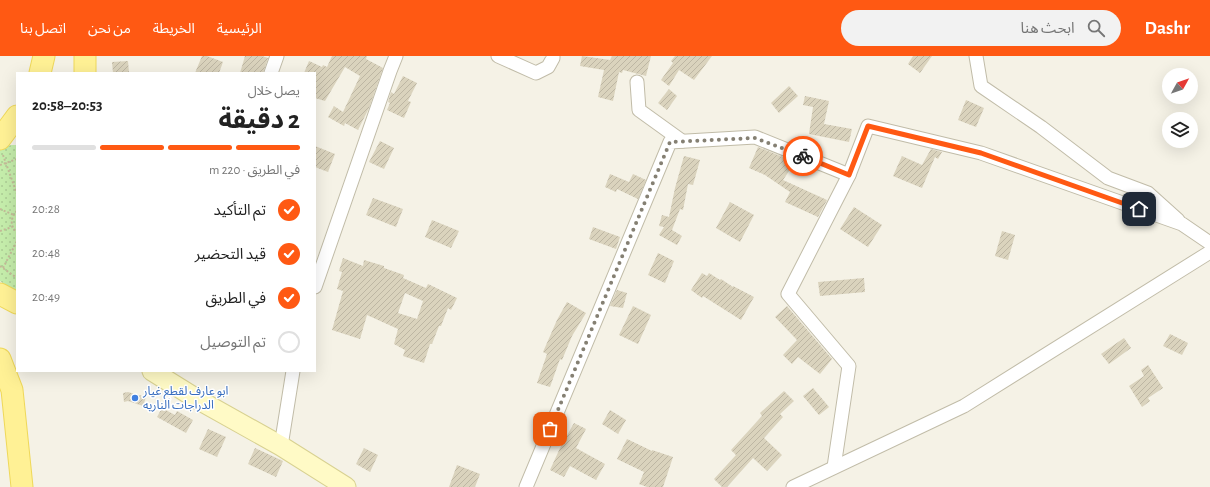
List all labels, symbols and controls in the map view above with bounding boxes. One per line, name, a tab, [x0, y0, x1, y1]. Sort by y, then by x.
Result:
search box	[841, 10, 1121, 46]
icon: search	[1085, 17, 1107, 39]
text: Dashr	[1145, 19, 1190, 38]
text: ابحث هنا	[1020, 21, 1075, 36]
text: اتصل بنا	[20, 22, 66, 36]
text: من نحن	[88, 22, 131, 36]
text: الخريطة	[153, 22, 195, 36]
text: الرئيسية	[217, 22, 262, 36]
north arrow	[1162, 68, 1198, 104]
map controls	[1162, 68, 1198, 148]
text: يصل خلال	[248, 85, 300, 98]
text: 20:53–20:58	[32, 98, 102, 113]
text: 2 دقيقة	[218, 107, 300, 133]
button: layers	[1162, 112, 1198, 148]
courier	[783, 136, 823, 176]
icon: bike	[792, 145, 814, 167]
text: في الطريق · 220 m	[209, 164, 300, 177]
pin	[1122, 192, 1156, 226]
icon: home	[1128, 198, 1150, 220]
icon: check	[278, 199, 300, 221]
text: 20:28	[32, 203, 60, 216]
text: تم التأكيد	[213, 203, 266, 218]
icon: check	[278, 243, 300, 265]
text: 20:48	[32, 247, 60, 260]
text: قيد التحضير	[195, 247, 266, 262]
icon: check	[278, 287, 300, 309]
text: 20:49	[32, 291, 60, 304]
text: في الطريق	[206, 291, 266, 306]
text: تم التوصيل	[200, 335, 266, 350]
place label: ابو عارف لقطع غيار الدراجات الناريه	[142, 385, 229, 412]
marker: ابو عارف لقطع غيار الدراجات الناريه	[130, 393, 140, 403]
pin	[533, 412, 567, 446]
icon: bag	[539, 418, 561, 440]

